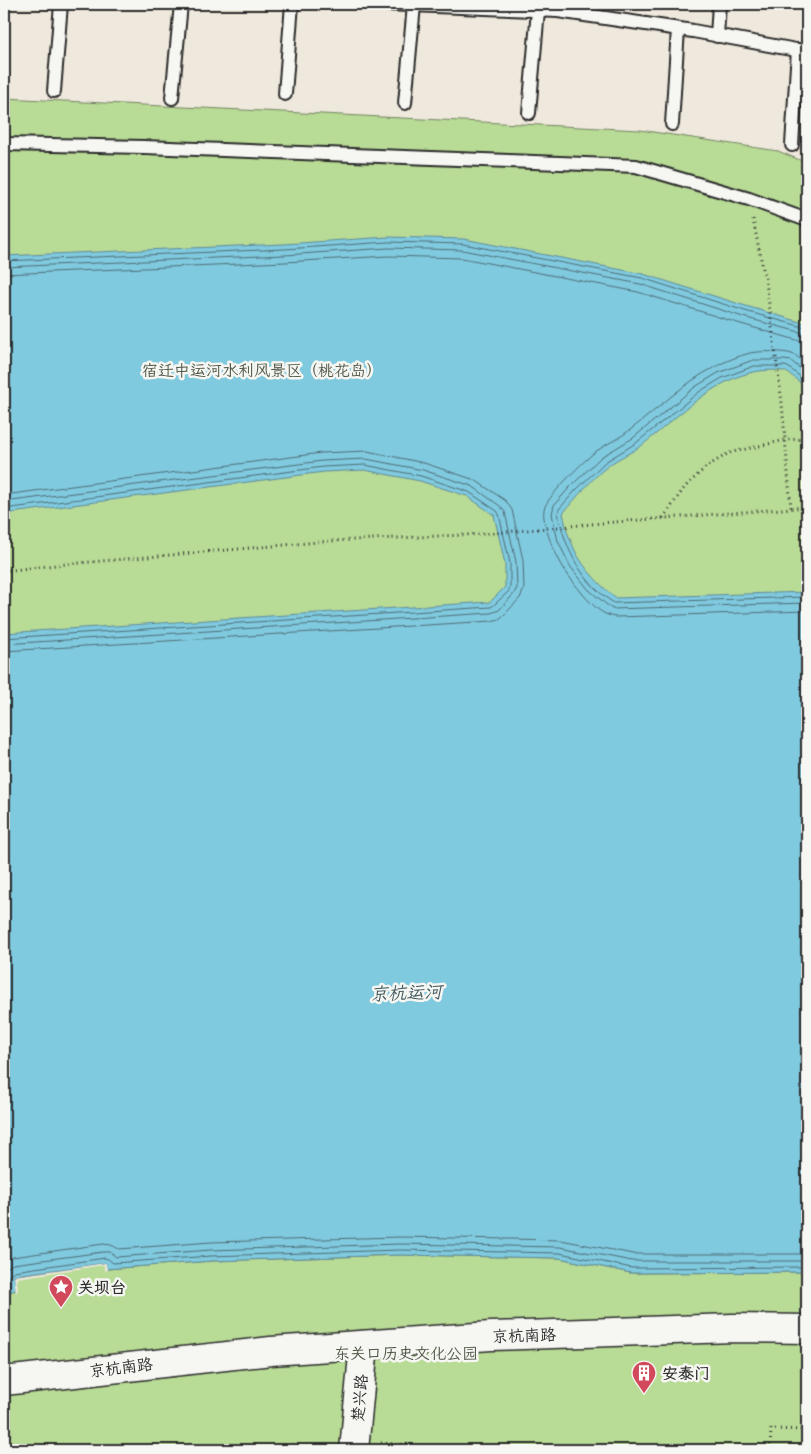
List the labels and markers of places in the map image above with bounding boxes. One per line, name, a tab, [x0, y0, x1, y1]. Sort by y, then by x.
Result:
place label: 关坝台	[78, 1273, 126, 1302]
place icon: 关坝台	[48, 1274, 74, 1308]
place label: 安泰门	[662, 1359, 710, 1388]
building icon: 安泰门	[631, 1360, 657, 1394]

